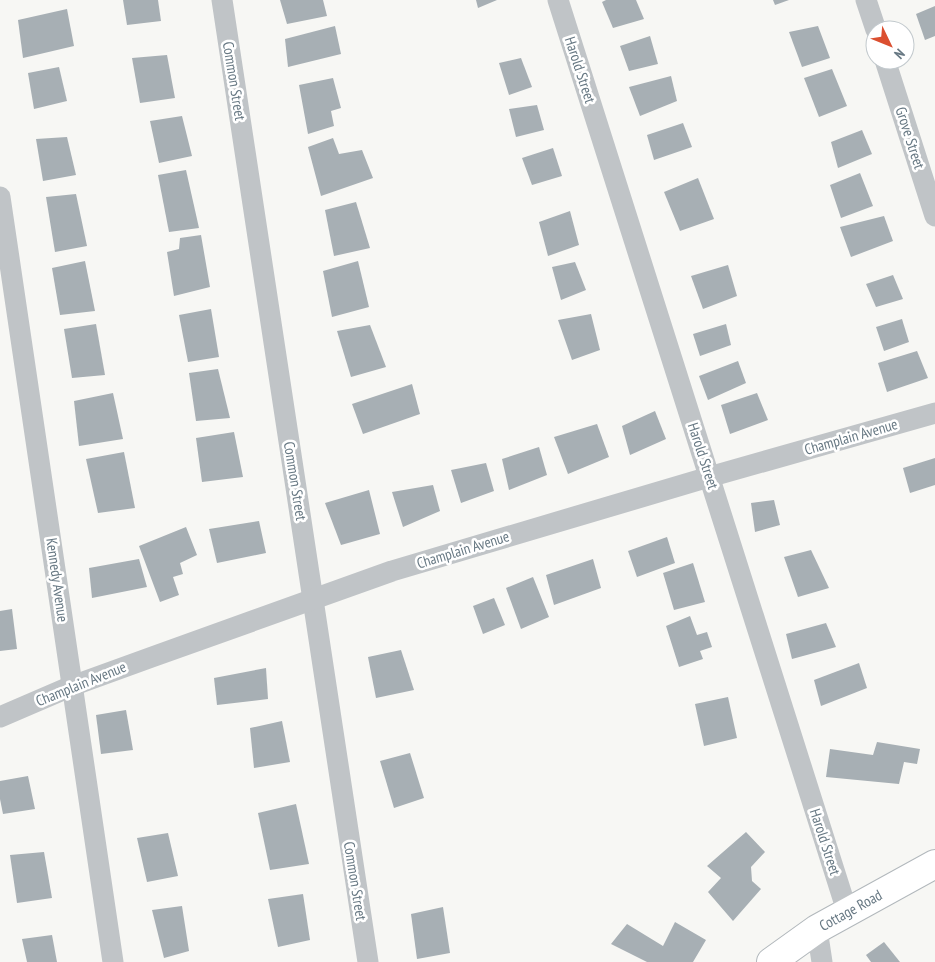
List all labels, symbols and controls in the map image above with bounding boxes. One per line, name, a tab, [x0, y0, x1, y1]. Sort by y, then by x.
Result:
north arrow	[865, 20, 915, 70]
street label: Harold Street	[561, 34, 600, 106]
street label: Common Street	[219, 40, 250, 122]
text: N	[890, 45, 909, 63]
street label: Grove Street	[892, 104, 929, 171]
street label: Champlain Avenue	[802, 414, 900, 459]
street label: Harold Street	[684, 420, 723, 492]
street label: Common Street	[280, 440, 311, 522]
street label: Champlain Avenue	[414, 526, 511, 573]
street label: Kennedy Avenue	[42, 537, 73, 623]
street label: Champlain Avenue	[33, 657, 129, 710]
street label: Harold Street	[806, 806, 845, 878]
street label: Common Street	[340, 840, 371, 922]
street label: Cottage Road	[816, 885, 885, 935]

